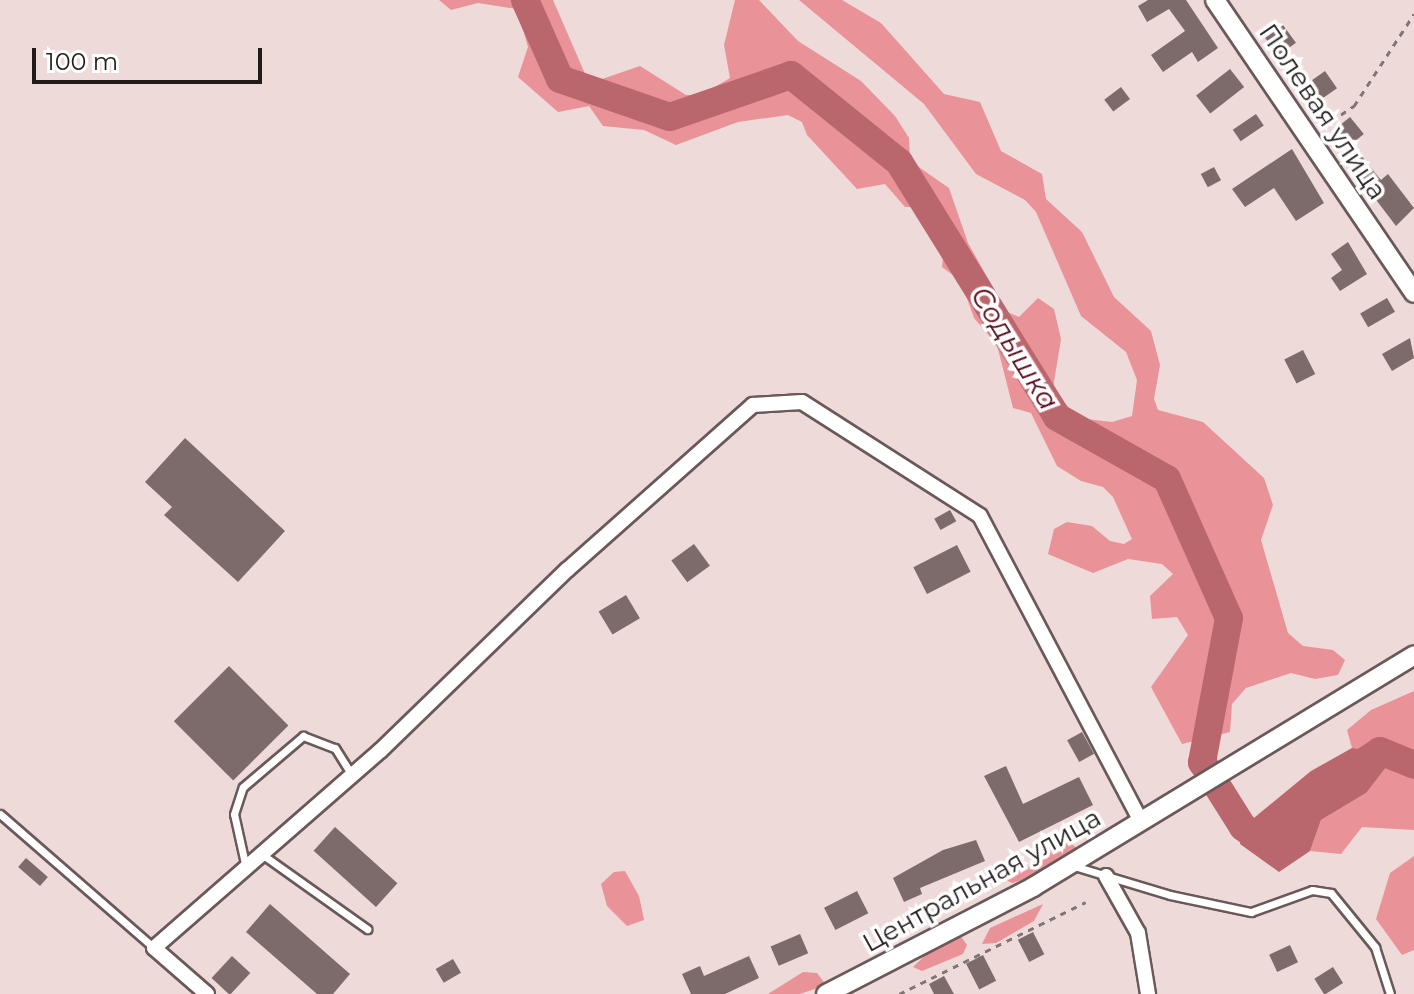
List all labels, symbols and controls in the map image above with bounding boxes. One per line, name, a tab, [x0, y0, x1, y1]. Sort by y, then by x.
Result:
street label: Полевая улица	[1252, 18, 1392, 206]
scale bar	[36, 32, 266, 82]
text: 100 m	[46, 47, 118, 76]
water label: Содышка	[964, 280, 1066, 416]
street label: Центральная улица	[857, 803, 1107, 959]

